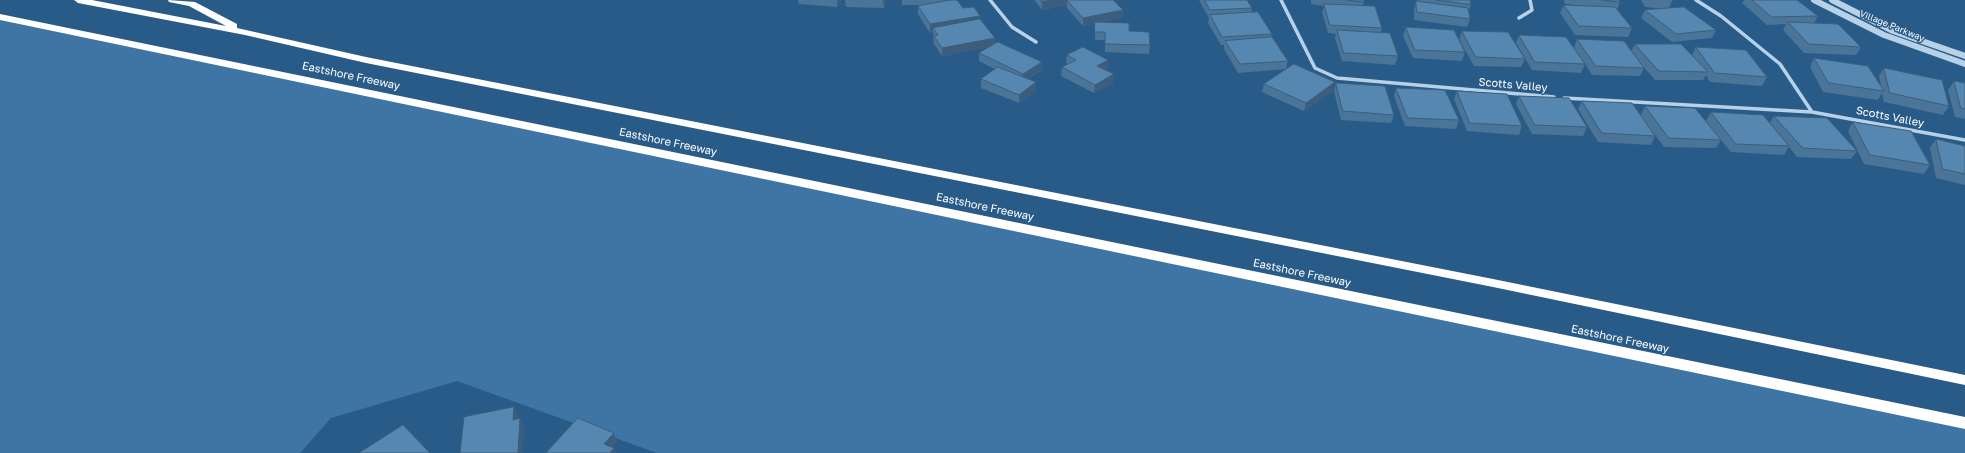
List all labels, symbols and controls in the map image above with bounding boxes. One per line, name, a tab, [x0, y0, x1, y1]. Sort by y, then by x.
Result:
street label: Village Parkway	[1858, 8, 1926, 44]
street label: Eastshore Freeway	[301, 59, 401, 93]
street label: Scotts Valley	[1478, 75, 1548, 95]
street label: Scotts Valley	[1855, 104, 1925, 130]
street label: Eastshore Freeway	[618, 125, 718, 159]
street label: Eastshore Freeway	[935, 190, 1035, 224]
street label: Eastshore Freeway	[1252, 256, 1352, 290]
street label: Eastshore Freeway	[1570, 322, 1670, 356]

